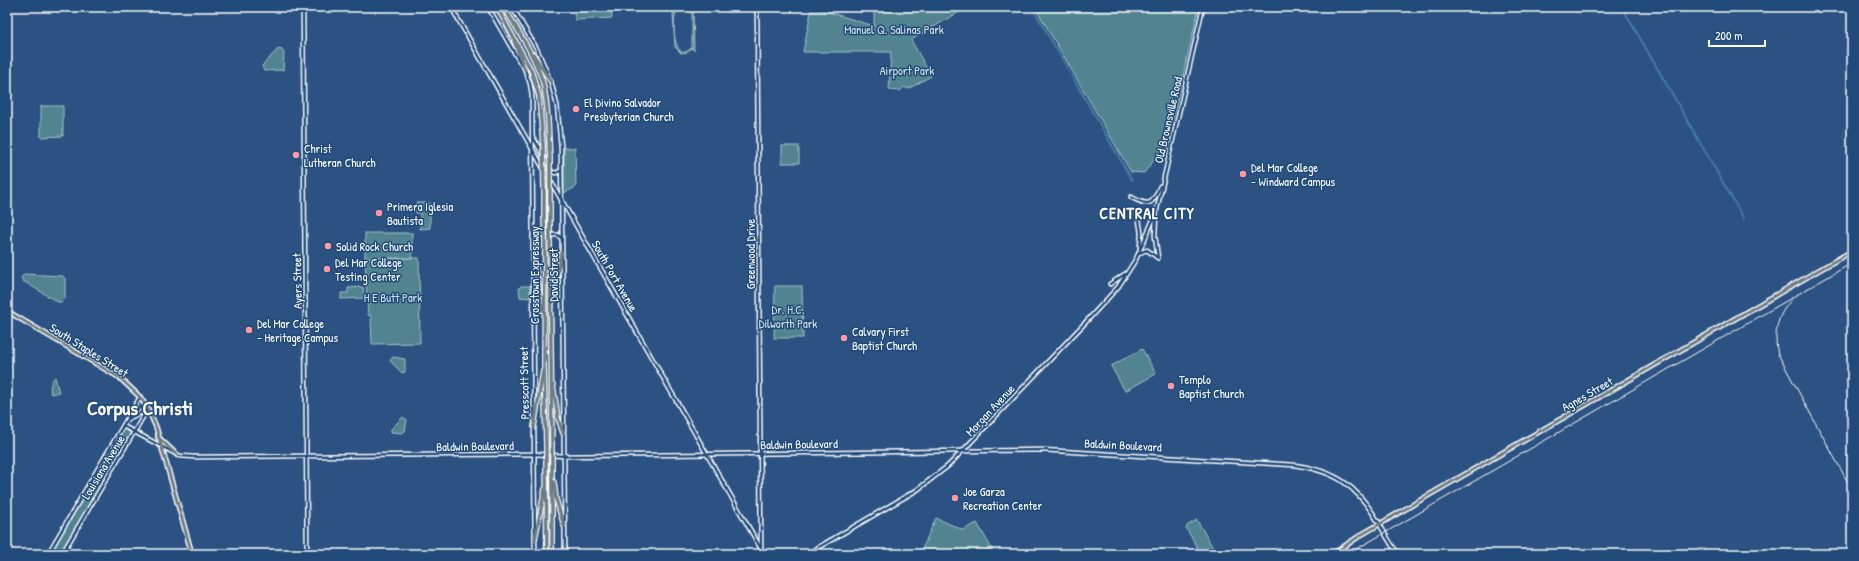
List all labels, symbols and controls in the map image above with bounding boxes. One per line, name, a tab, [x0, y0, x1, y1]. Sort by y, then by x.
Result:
park label: Manuel Q. Salinas Park	[844, 21, 944, 38]
scale bar	[1709, 22, 1765, 48]
text: 200 m	[1715, 27, 1742, 44]
park label: Airport Park	[880, 62, 934, 79]
street label: Old Brownsville Road	[1150, 75, 1186, 165]
place label: El Divino Salvador Presbyterian Church	[584, 94, 674, 125]
marker: El Divino Salvador Presbyterian Church	[571, 104, 581, 114]
place label: Christ Lutheran Church	[304, 140, 375, 171]
marker: Christ Lutheran Church	[291, 150, 301, 160]
place label: Del Mar College - Windward Campus	[1251, 159, 1335, 190]
marker: Del Mar College - Windward Campus	[1238, 169, 1248, 179]
place label: Primera Iglesia Bautista	[387, 198, 454, 229]
district label: CENTRAL CITY	[1099, 202, 1195, 224]
marker: Primera Iglesia Bautista	[374, 208, 384, 218]
street label: Greenwood Drive	[742, 218, 759, 289]
street label: Crosstown Expressway	[526, 226, 543, 324]
street label: South Port Avenue	[588, 237, 642, 315]
place label: Solid Rock Church	[336, 238, 413, 255]
marker: Solid Rock Church	[323, 241, 333, 251]
street label: David Street	[545, 248, 562, 302]
street label: Ayers Street	[288, 252, 306, 309]
place label: Del Mar College Testing Center	[335, 254, 402, 285]
marker: Del Mar College Testing Center	[322, 264, 332, 274]
park label: H E Butt Park	[364, 289, 422, 306]
park label: Dr. H.C. Dilworth Park	[759, 301, 817, 332]
place label: Del Mar College - Heritage Campus	[257, 315, 338, 346]
street label: South Staples Street	[46, 319, 132, 381]
place label: Calvary First Baptist Church	[852, 323, 917, 354]
marker: Del Mar College - Heritage Campus	[244, 325, 254, 335]
marker: Calvary First Baptist Church	[839, 333, 849, 343]
street label: Presscott Street	[515, 346, 533, 420]
place label: Templo Baptist Church	[1179, 371, 1244, 402]
street label: Agnes Street	[1558, 372, 1617, 416]
street label: Morgan Avenue	[962, 380, 1019, 440]
marker: Templo Baptist Church	[1166, 381, 1176, 391]
district label: Corpus Christi	[87, 394, 193, 422]
street label: Louisiana Avenue	[77, 432, 129, 502]
street label: Baldwin Boulevard	[1084, 434, 1162, 456]
street label: Baldwin Boulevard	[760, 435, 838, 453]
street label: Baldwin Boulevard	[436, 437, 514, 455]
place label: Joe Garza Recreation Center	[963, 483, 1042, 514]
marker: Joe Garza Recreation Center	[950, 493, 960, 503]

